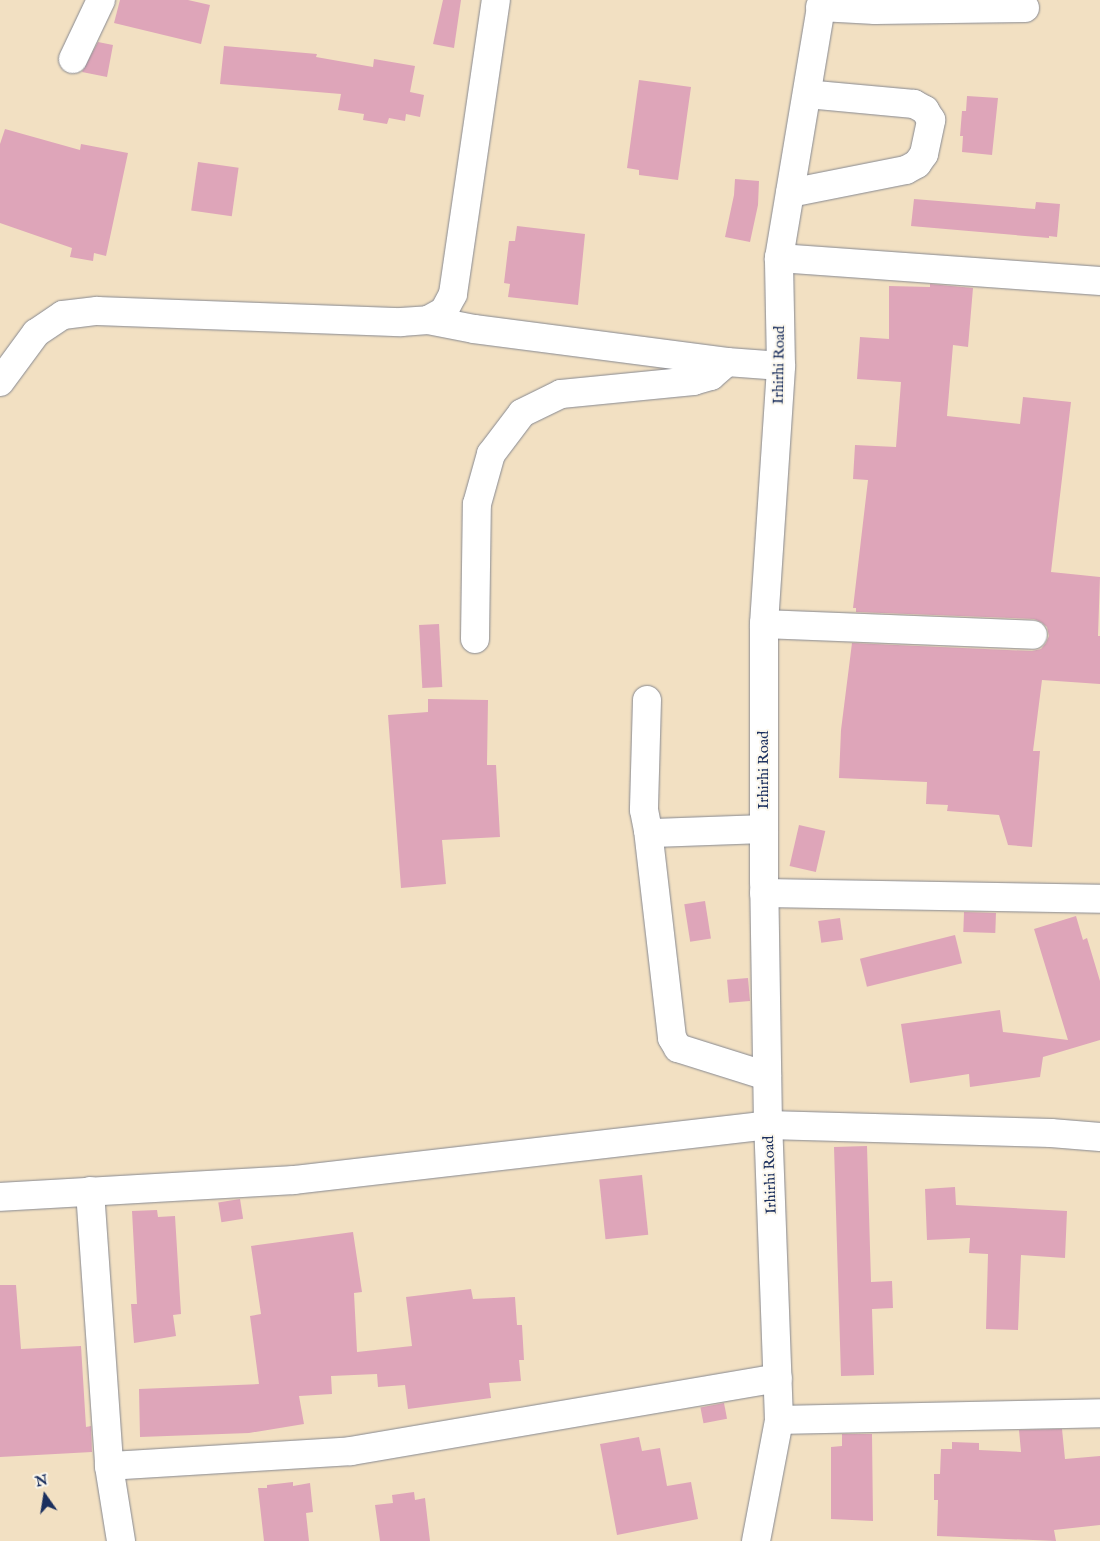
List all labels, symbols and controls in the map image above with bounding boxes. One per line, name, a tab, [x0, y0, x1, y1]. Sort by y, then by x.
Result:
street label: Irhirhi Road	[769, 326, 789, 404]
street label: Irhirhi Road	[755, 731, 773, 809]
street label: Irhirhi Road	[760, 1135, 780, 1215]
north arrow	[20, 1471, 70, 1521]
text: N	[34, 1471, 50, 1492]

